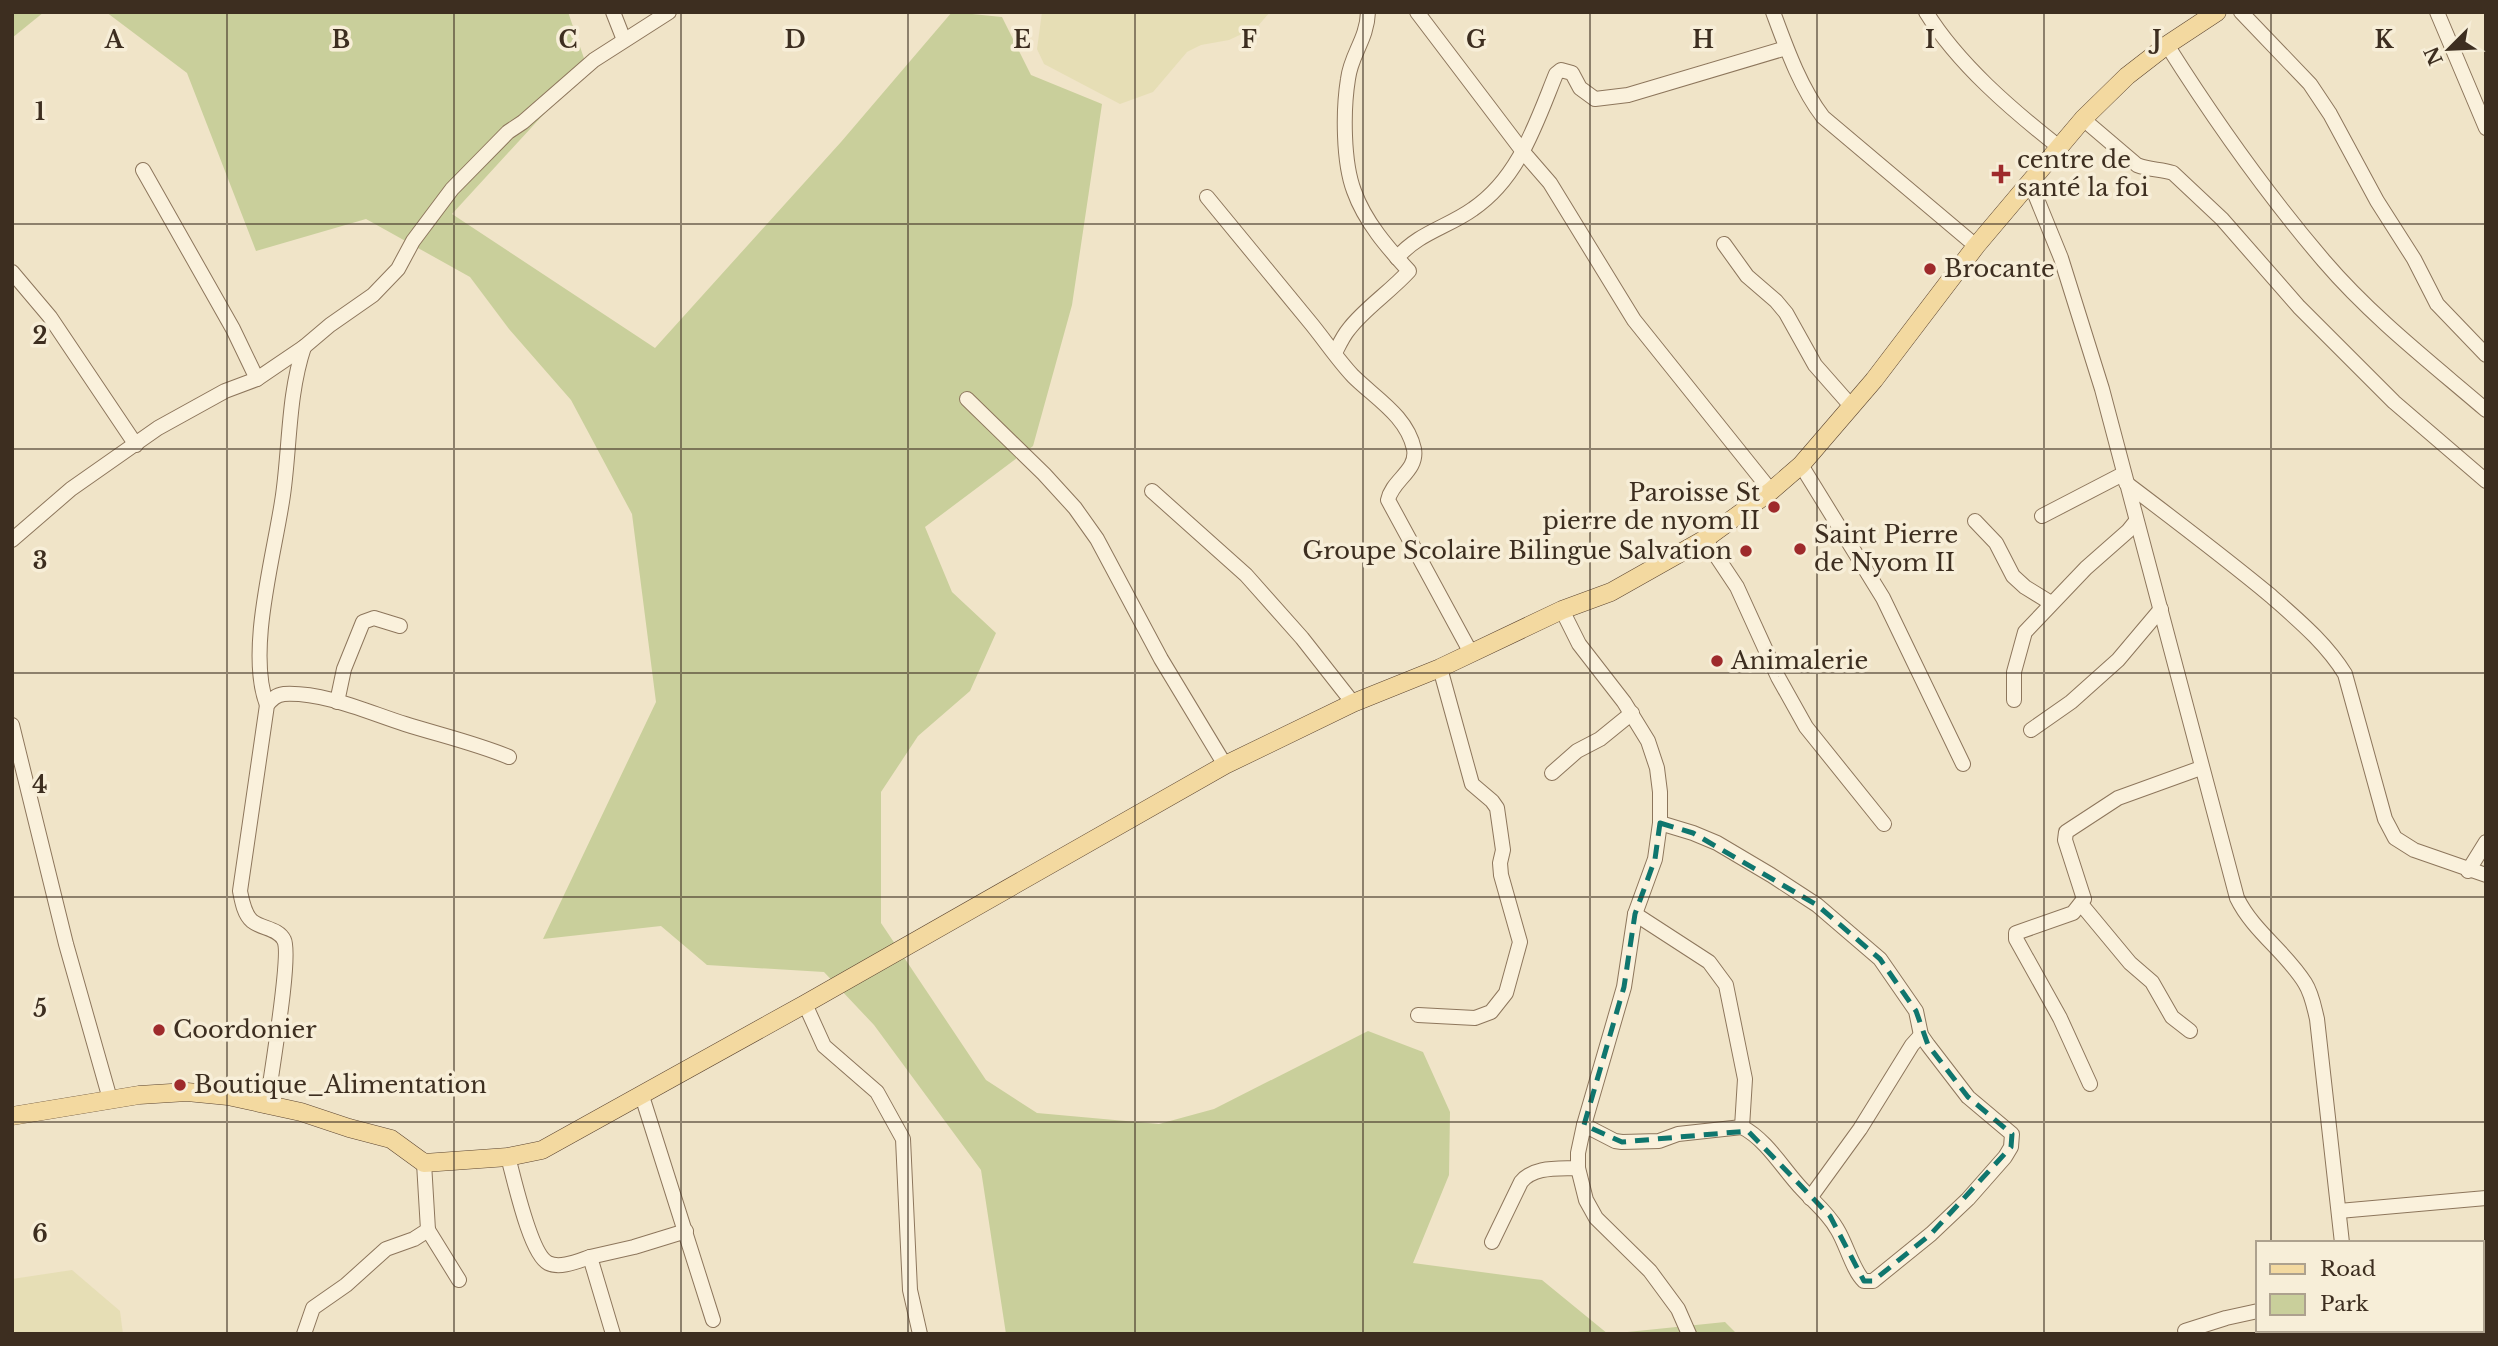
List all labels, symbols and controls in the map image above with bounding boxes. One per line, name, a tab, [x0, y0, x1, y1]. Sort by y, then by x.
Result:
north arrow	[2414, 14, 2484, 84]
text: A	[104, 26, 125, 54]
text: B	[332, 26, 350, 54]
text: C	[559, 26, 577, 54]
text: D	[784, 26, 806, 54]
text: E	[1013, 26, 1031, 54]
text: F	[1241, 26, 1257, 54]
text: G	[1466, 26, 1486, 54]
text: H	[1692, 26, 1714, 54]
text: I	[1925, 26, 1935, 54]
text: J	[2148, 26, 2162, 54]
text: K	[2375, 26, 2395, 54]
text: N	[2420, 43, 2448, 69]
text: 1	[35, 98, 45, 126]
place label: centre de santé la foi	[2017, 145, 2149, 202]
marker: centre de santé la foi	[1991, 164, 2011, 184]
place label: Brocante	[1944, 254, 2055, 283]
marker: Brocante	[1922, 261, 1938, 277]
text: 2	[33, 322, 47, 350]
place label: Paroisse St pierre de nyom II	[1543, 478, 1760, 535]
marker: Paroisse St pierre de nyom II	[1766, 499, 1782, 515]
place label: Saint Pierre de Nyom II	[1814, 520, 1958, 577]
place label: Groupe Scolaire Bilingue Salvation	[1302, 536, 1732, 565]
marker: Saint Pierre de Nyom II	[1792, 541, 1808, 557]
marker: Groupe Scolaire Bilingue Salvation	[1738, 543, 1754, 559]
text: 3	[33, 547, 47, 575]
place label: Animalerie	[1730, 646, 1868, 675]
marker: Animalerie	[1709, 653, 1725, 669]
text: 4	[32, 771, 48, 799]
text: 5	[33, 995, 47, 1023]
place label: Coordonier	[173, 1015, 317, 1044]
marker: Coordonier	[151, 1022, 167, 1038]
place label: Boutique_Alimentation	[194, 1070, 487, 1099]
marker: Boutique_Alimentation	[172, 1077, 188, 1093]
text: 6	[32, 1220, 48, 1248]
legend	[2256, 1241, 2484, 1332]
text: Road	[2320, 1256, 2376, 1282]
text: Park	[2320, 1291, 2369, 1317]

